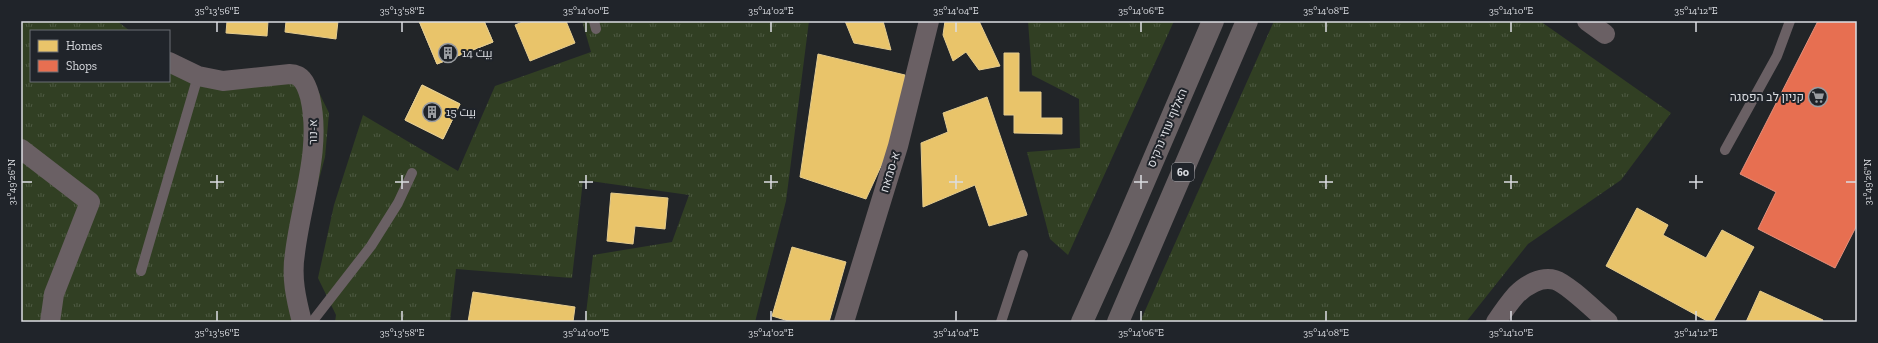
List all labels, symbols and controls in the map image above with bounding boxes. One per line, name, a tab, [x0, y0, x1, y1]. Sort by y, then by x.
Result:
text: 35°13'56"E	[195, 5, 239, 17]
text: 35°13'58"E	[380, 5, 424, 17]
text: 35°14'00"E	[563, 5, 609, 17]
text: 35°14'02"E	[748, 5, 794, 17]
text: 35°14'04"E	[933, 5, 979, 17]
text: 35°14'06"E	[1118, 5, 1164, 17]
text: 35°14'08"E	[1303, 5, 1349, 17]
text: 35°14'10"E	[1489, 5, 1533, 17]
text: 35°14'12"E	[1674, 5, 1718, 17]
legend	[30, 30, 170, 82]
text: Homes	[66, 39, 102, 53]
building icon: بيت 14	[437, 42, 459, 64]
place label: بيت 14	[462, 46, 492, 60]
text: Shops	[66, 59, 97, 73]
street label: האלוף עוזי נרקיס	[1144, 86, 1190, 170]
supermarket icon: קניון לב הפסגה	[1807, 86, 1829, 108]
place label: קניון לב הפסגה	[1730, 90, 1804, 104]
building icon: بيت 15	[421, 101, 443, 123]
place label: بيت 15	[446, 105, 476, 119]
street label: א-נור	[306, 119, 320, 145]
street label: א-סמאח	[877, 150, 903, 194]
text: 31°49'26"N	[6, 158, 18, 205]
text: 31°49'26"N	[1862, 158, 1874, 205]
road number: 60	[1172, 163, 1194, 181]
text: 35°13'56"E	[195, 327, 239, 339]
text: 35°13'58"E	[380, 327, 424, 339]
text: 35°14'00"E	[563, 327, 609, 339]
text: 35°14'02"E	[748, 327, 794, 339]
text: 35°14'04"E	[933, 327, 979, 339]
text: 35°14'06"E	[1118, 327, 1164, 339]
text: 35°14'08"E	[1303, 327, 1349, 339]
text: 35°14'10"E	[1489, 327, 1533, 339]
text: 35°14'12"E	[1674, 327, 1718, 339]

